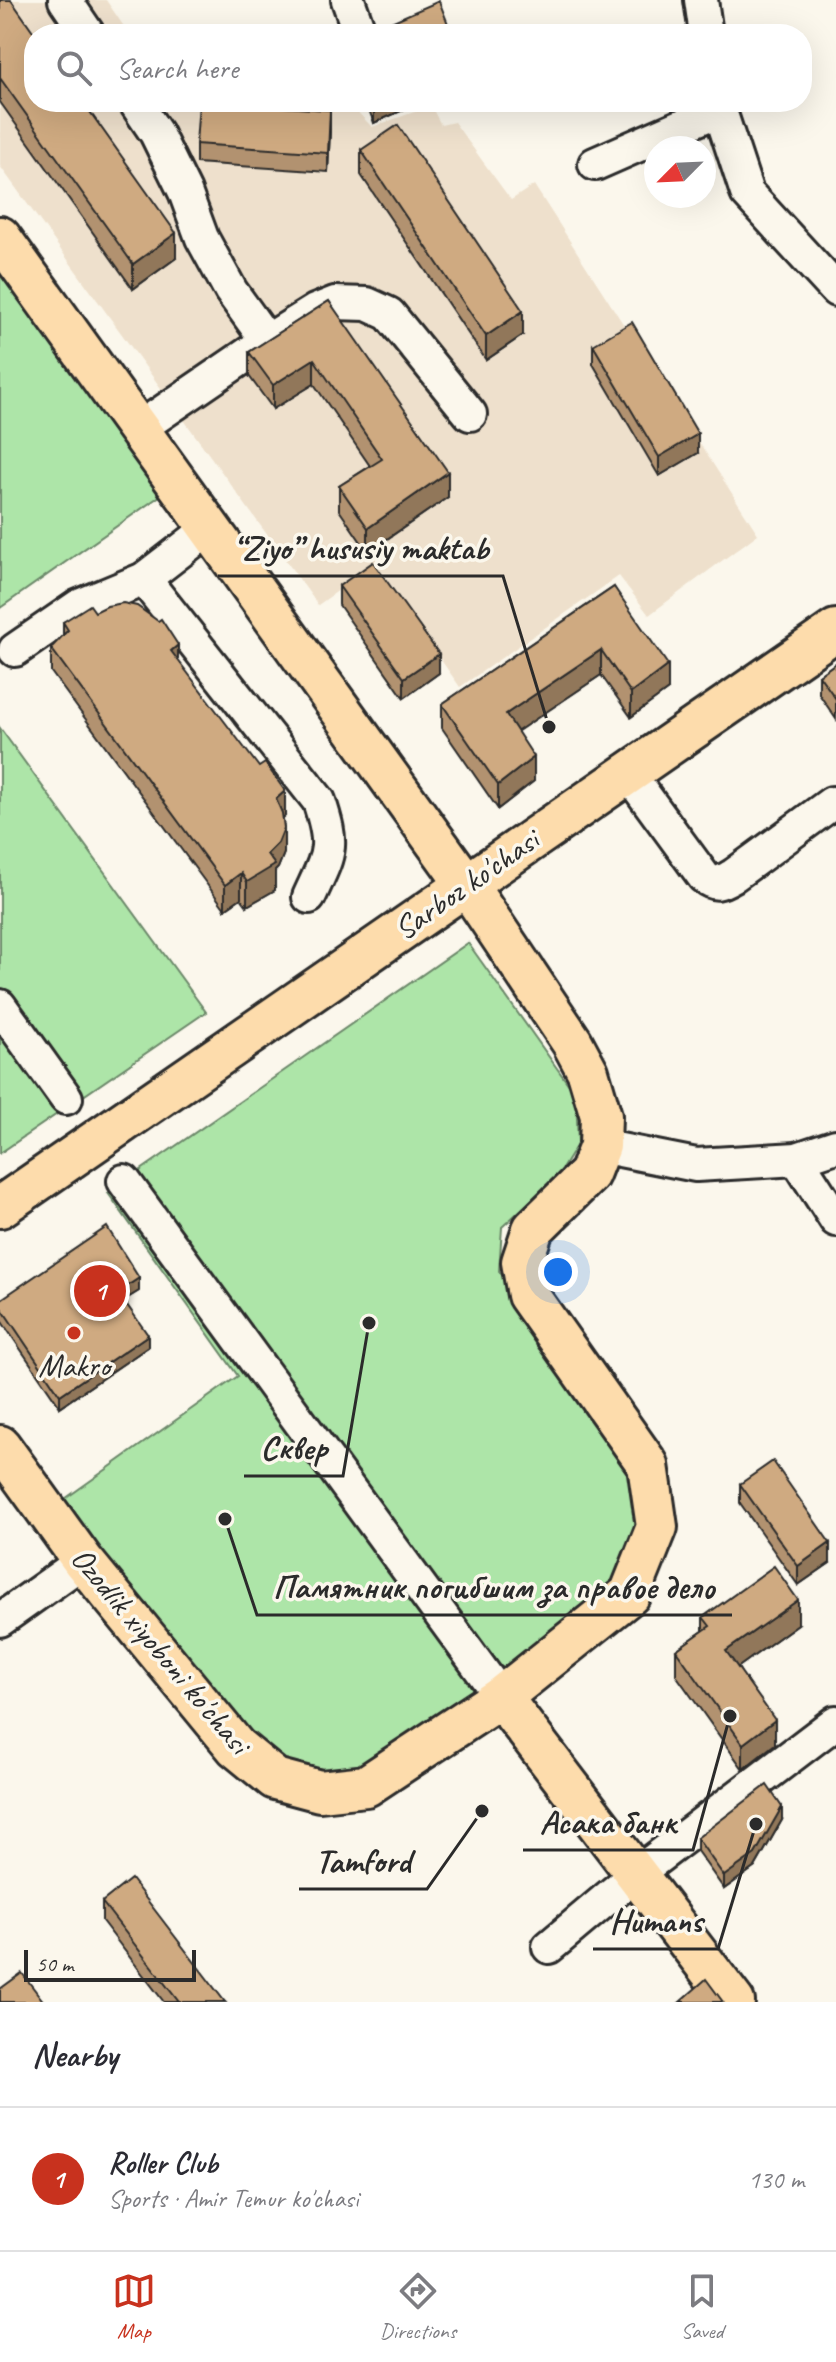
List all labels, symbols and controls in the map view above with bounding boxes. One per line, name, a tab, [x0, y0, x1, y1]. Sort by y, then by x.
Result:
search box	[24, 24, 812, 112]
icon: search	[52, 46, 96, 90]
text: Search here	[116, 49, 238, 87]
north arrow	[644, 136, 716, 208]
callout: “Ziyo” hususiy maktab	[218, 518, 503, 576]
text: “Ziyo” hususiy maktab	[233, 526, 490, 569]
street label: Sarboz ko'chasi	[386, 817, 550, 949]
your location	[538, 1252, 578, 1292]
pin: 1	[74, 1261, 126, 1321]
marker: Makro	[65, 1324, 83, 1342]
place label: Makro	[38, 1345, 113, 1386]
callout: Сквер	[244, 1418, 343, 1476]
text: Сквер	[260, 1426, 330, 1469]
street label: Ozodlik xiyoboni ko'chasi	[62, 1538, 262, 1765]
callout: Памятник погибшим за правое дело	[257, 1557, 732, 1615]
text: Памятник погибшим за правое дело	[273, 1565, 716, 1609]
callout: Асака банк	[523, 1792, 693, 1850]
text: Асака банк	[540, 1800, 679, 1843]
callout: Tamford	[299, 1831, 427, 1889]
text: Tamford	[315, 1839, 416, 1882]
callout: Humans	[593, 1891, 718, 1949]
text: Humans	[610, 1899, 706, 1942]
scale bar	[24, 1946, 196, 1982]
text: 50 m	[36, 1950, 73, 1978]
text: Nearby	[32, 2033, 118, 2076]
text: Roller Club	[108, 2144, 218, 2182]
text: 1	[52, 2163, 64, 2196]
text: 130 m	[748, 2163, 804, 2196]
text: Sports · Amir Temur ko'chasi	[108, 2182, 359, 2215]
tab: Map	[112, 2269, 156, 2345]
tab: Directions	[380, 2269, 456, 2345]
tab: Saved	[680, 2269, 724, 2345]

